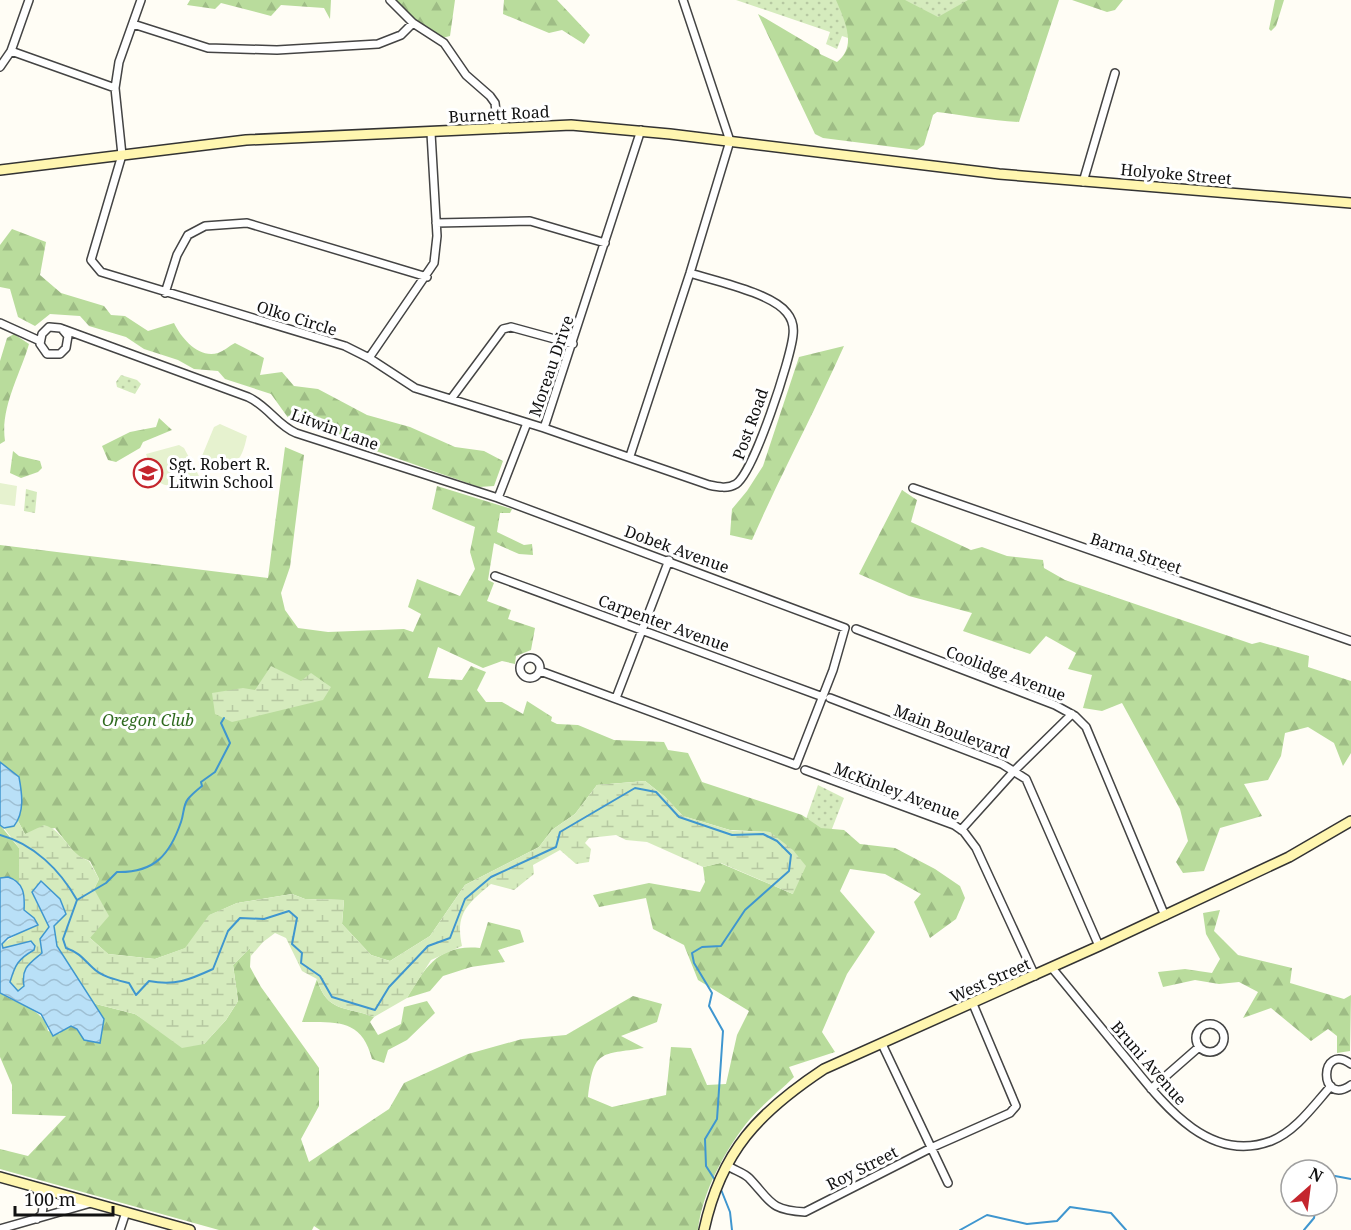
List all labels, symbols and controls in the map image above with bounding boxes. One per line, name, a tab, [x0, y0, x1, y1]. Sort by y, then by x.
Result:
street label: Burnett Road	[448, 100, 550, 128]
street label: Holyoke Street	[1119, 158, 1233, 190]
street label: Olko Circle	[254, 295, 340, 341]
street label: Moreau Drive	[523, 312, 579, 420]
street label: Post Road	[727, 385, 773, 463]
street label: Litwin Lane	[288, 403, 382, 455]
place label: Sgt. Robert R. Litwin School	[169, 453, 273, 493]
school or university icon: Sgt. Robert R. Litwin School	[132, 457, 164, 489]
street label: Dobek Avenue	[622, 520, 732, 578]
street label: Barna Street	[1087, 527, 1185, 579]
street label: Carpenter Avenue	[595, 589, 733, 657]
street label: Coolidge Avenue	[943, 640, 1069, 706]
street label: Main Boulevard	[891, 699, 1013, 763]
park label: Oregon Club	[102, 709, 194, 731]
street label: McKinley Avenue	[831, 757, 963, 825]
street label: West Street	[946, 952, 1034, 1008]
street label: Bruni Avenue	[1106, 1016, 1192, 1110]
street label: Roy Street	[823, 1141, 902, 1195]
north arrow	[1279, 1158, 1339, 1218]
text: N	[1305, 1162, 1327, 1188]
scale bar	[15, 1179, 112, 1217]
text: 100 m	[24, 1187, 76, 1211]

